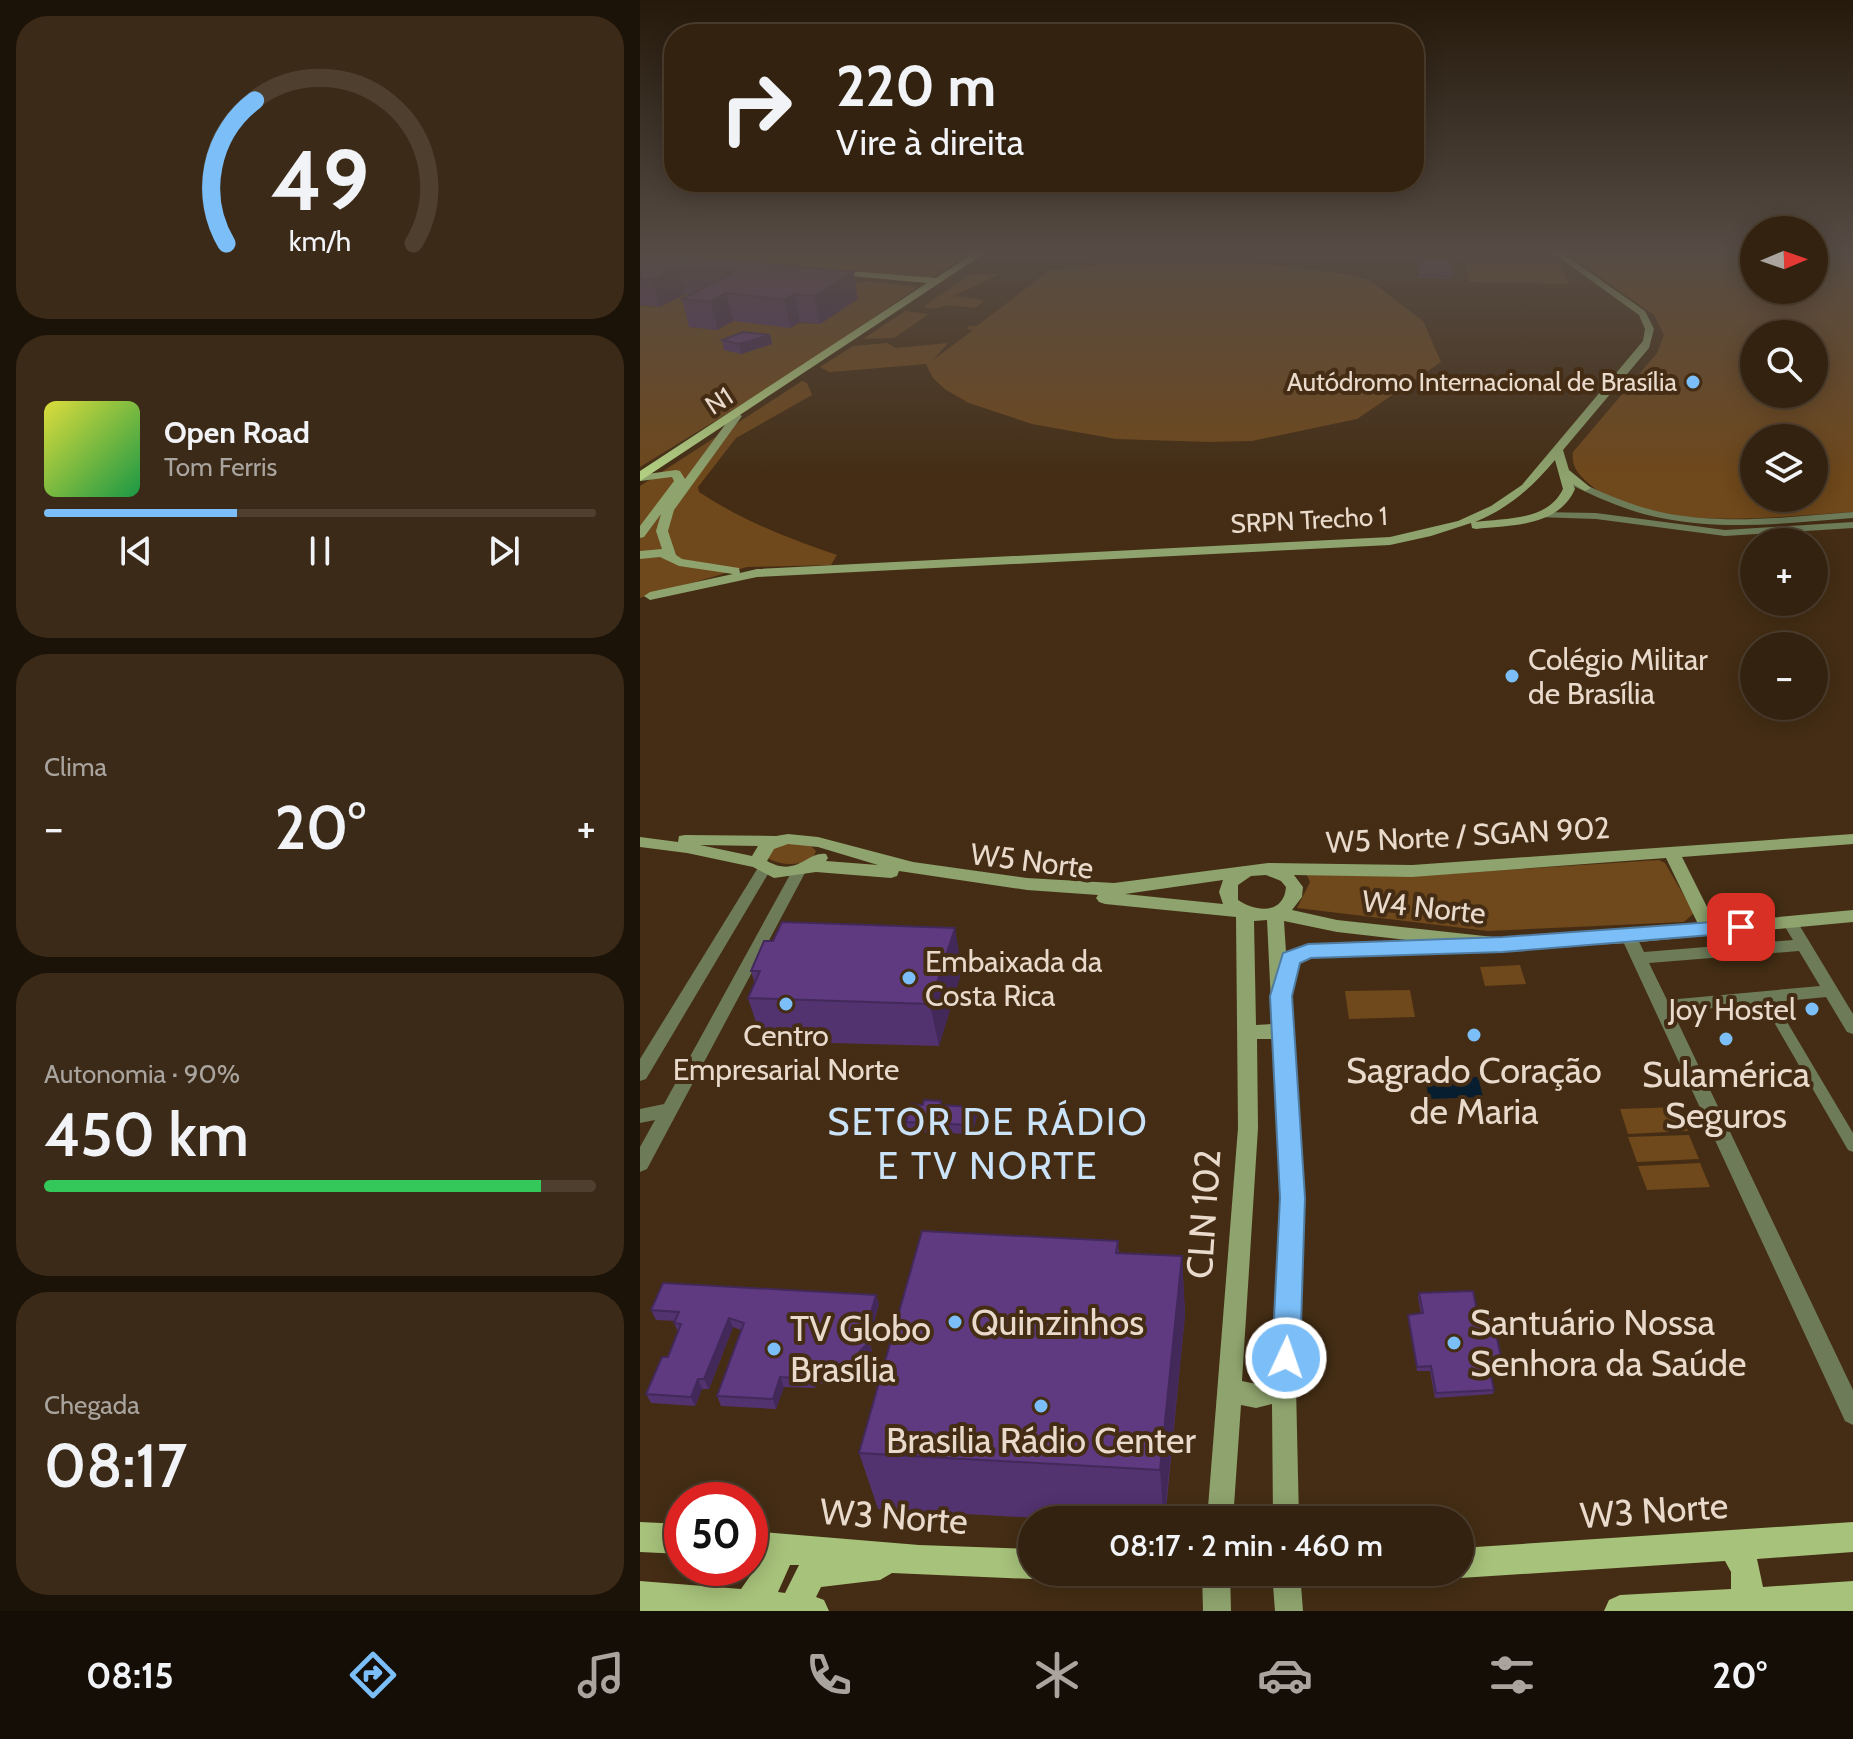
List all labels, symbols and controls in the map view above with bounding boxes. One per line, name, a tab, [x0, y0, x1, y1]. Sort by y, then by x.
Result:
text: 220 m	[836, 52, 996, 120]
icon: right	[704, 56, 808, 160]
text: Vire à direita	[836, 120, 1024, 164]
text: 49	[271, 129, 369, 230]
north arrow	[1740, 216, 1828, 304]
map controls	[1740, 216, 1828, 720]
text: km/h	[289, 223, 351, 258]
button: search	[1740, 320, 1828, 408]
place label: Autódromo Internacional de Brasília	[1287, 366, 1678, 398]
marker: Autódromo Internacional de Brasília	[1684, 373, 1702, 391]
street label: N1	[699, 380, 739, 422]
text: Open Road	[164, 414, 310, 451]
button: layers	[1740, 424, 1828, 512]
text: Tom Ferris	[164, 451, 277, 483]
street label: SRPN Trecho 1	[1230, 500, 1388, 540]
button: +	[1740, 528, 1828, 616]
icon: previous	[114, 529, 158, 573]
icon: pause	[298, 529, 342, 573]
icon: next	[482, 529, 526, 573]
button: −	[1740, 632, 1828, 720]
place label: Colégio Militar de Brasília	[1528, 641, 1708, 712]
marker: Colégio Militar de Brasília	[1503, 667, 1521, 685]
text: Clima	[44, 751, 107, 783]
text: 20°	[274, 791, 366, 864]
text: −	[44, 801, 63, 854]
text: +	[577, 801, 596, 854]
street label: W5 Norte / SGAN 902	[1325, 809, 1611, 861]
street label: W5 Norte	[969, 835, 1095, 887]
street label: W4 Norte	[1360, 882, 1488, 932]
pin	[1707, 893, 1775, 961]
icon: arrive	[1719, 905, 1763, 949]
place label: Embaixada da Costa Rica	[925, 943, 1103, 1014]
marker: Embaixada da Costa Rica	[900, 969, 918, 987]
place label: Joy Hostel	[1668, 991, 1796, 1028]
marker: Centro Empresarial Norte	[777, 995, 795, 1013]
marker: Joy Hostel	[1803, 1000, 1821, 1018]
place label: Centro Empresarial Norte	[673, 1017, 899, 1088]
marker: Sagrado Coração de Maria	[1465, 1026, 1483, 1044]
marker: Sulamérica Seguros	[1717, 1030, 1735, 1048]
place label: Sagrado Coração de Maria	[1346, 1048, 1602, 1133]
place label: Sulamérica Seguros	[1642, 1052, 1810, 1137]
text: Autonomia · 90%	[44, 1058, 240, 1090]
text: 450 km	[44, 1098, 249, 1171]
district label: SETOR DE RÁDIO E TV NORTE	[827, 1098, 1149, 1189]
street label: CLN 102	[1177, 1148, 1229, 1280]
place label: Quinzinhos	[971, 1300, 1144, 1344]
place label: Santuário Nossa Senhora da Saúde	[1470, 1300, 1746, 1385]
place label: TV Globo Brasília	[790, 1306, 931, 1391]
marker: Quinzinhos	[946, 1313, 964, 1331]
position arrow	[1244, 1316, 1328, 1400]
marker: Santuário Nossa Senhora da Saúde	[1445, 1334, 1463, 1352]
marker: TV Globo Brasília	[765, 1340, 783, 1358]
text: Chegada	[44, 1389, 140, 1421]
marker: Brasilia Rádio Center	[1032, 1397, 1050, 1415]
place label: Brasilia Rádio Center	[886, 1418, 1197, 1462]
text: 08:17	[44, 1429, 187, 1502]
speed limit sign: 50	[664, 1482, 768, 1586]
street label: W3 Norte	[1579, 1483, 1729, 1537]
street label: W3 Norte	[819, 1489, 969, 1543]
text: 08:17 · 2 min · 460 m	[1109, 1527, 1383, 1564]
icon: directions	[345, 1647, 401, 1703]
icon: music	[573, 1647, 629, 1703]
icon: phone	[801, 1647, 857, 1703]
icon: climate	[1029, 1647, 1085, 1703]
icon: car	[1257, 1647, 1313, 1703]
icon: filters	[1484, 1647, 1540, 1703]
text: 08:15	[86, 1653, 174, 1697]
text: 20°	[1712, 1653, 1767, 1697]

